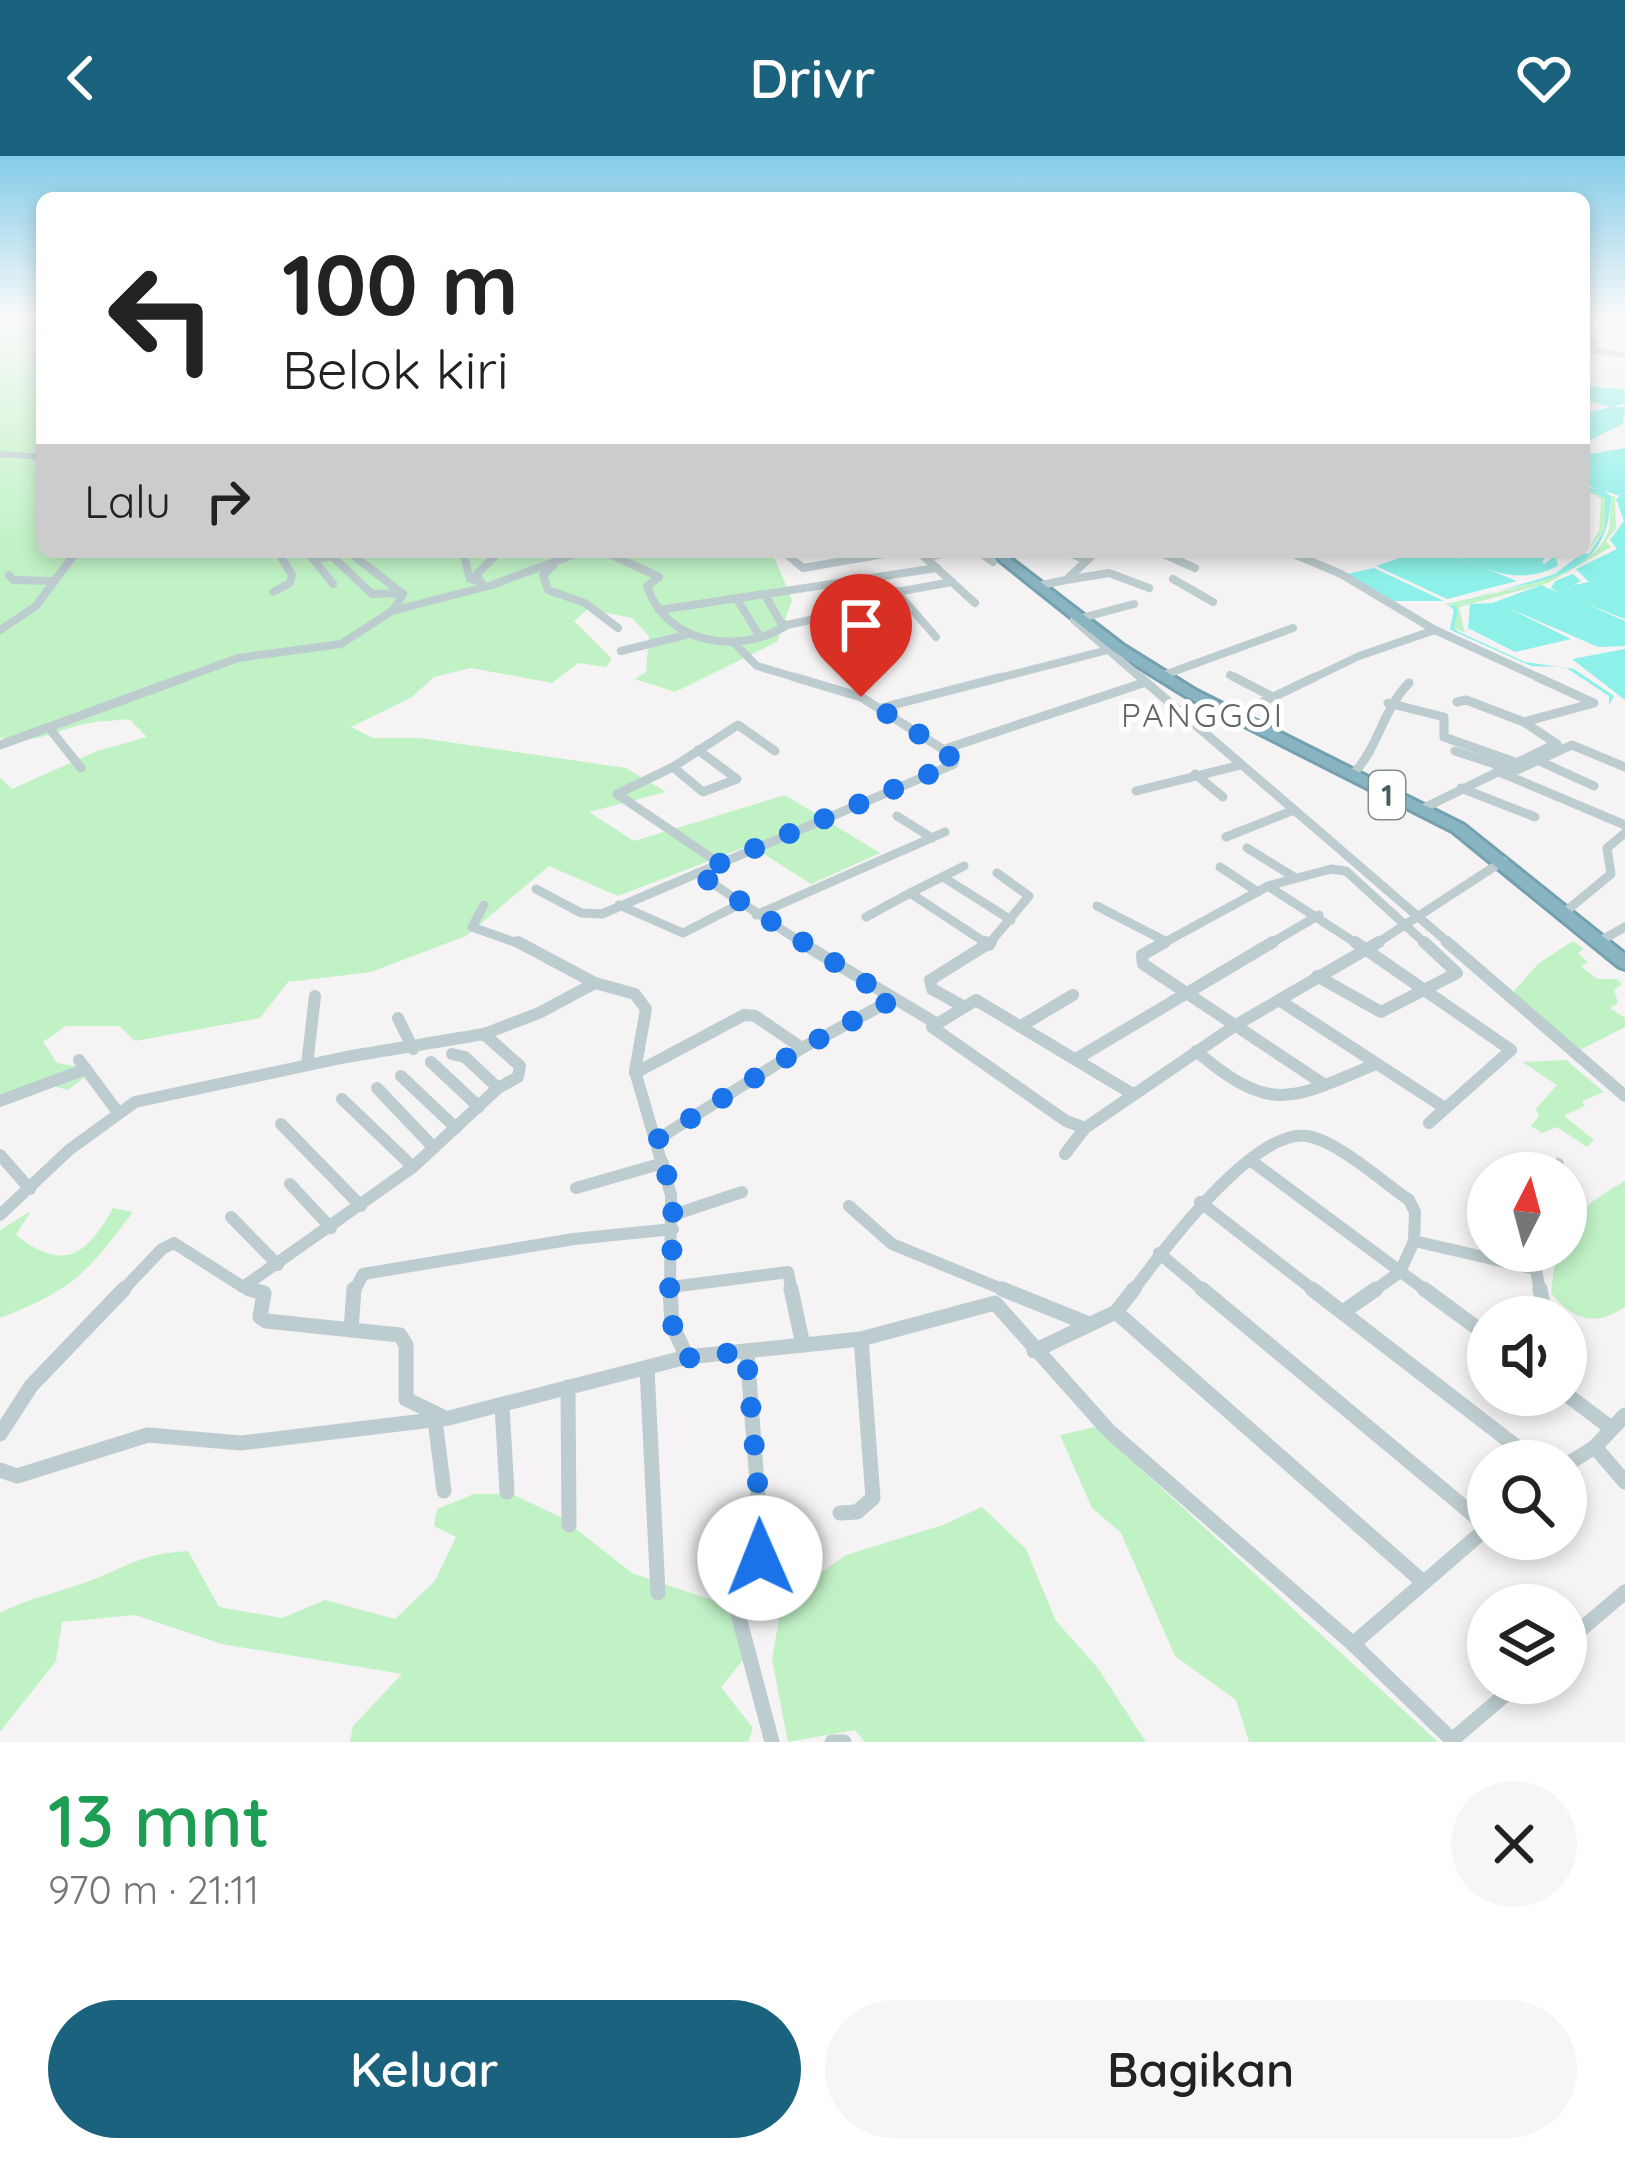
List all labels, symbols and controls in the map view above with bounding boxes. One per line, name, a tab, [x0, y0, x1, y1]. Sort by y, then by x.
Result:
text: Drivr	[750, 44, 875, 112]
icon: back	[48, 45, 114, 111]
icon: heart	[1511, 45, 1577, 111]
text: 100 m	[282, 231, 519, 336]
icon: left	[84, 240, 240, 396]
text: Belok kiri	[282, 335, 509, 403]
icon: right	[195, 468, 261, 534]
text: Lalu	[84, 473, 171, 529]
pin	[810, 574, 912, 697]
icon: arrive	[828, 592, 894, 658]
district label: PANGGOI	[1121, 694, 1285, 735]
road number: 1	[1369, 771, 1405, 819]
north arrow	[1467, 1152, 1587, 1272]
map controls	[1467, 1152, 1587, 1704]
button: sound	[1467, 1296, 1587, 1416]
button: search	[1467, 1440, 1587, 1560]
position arrow	[697, 1495, 823, 1621]
button: layers	[1467, 1584, 1587, 1704]
text: 13 mnt	[48, 1775, 270, 1865]
button: close	[1451, 1781, 1577, 1907]
text: 970 m · 21:11	[48, 1865, 259, 1914]
button: Keluar	[48, 2000, 801, 2138]
button: Bagikan	[825, 2000, 1577, 2138]

